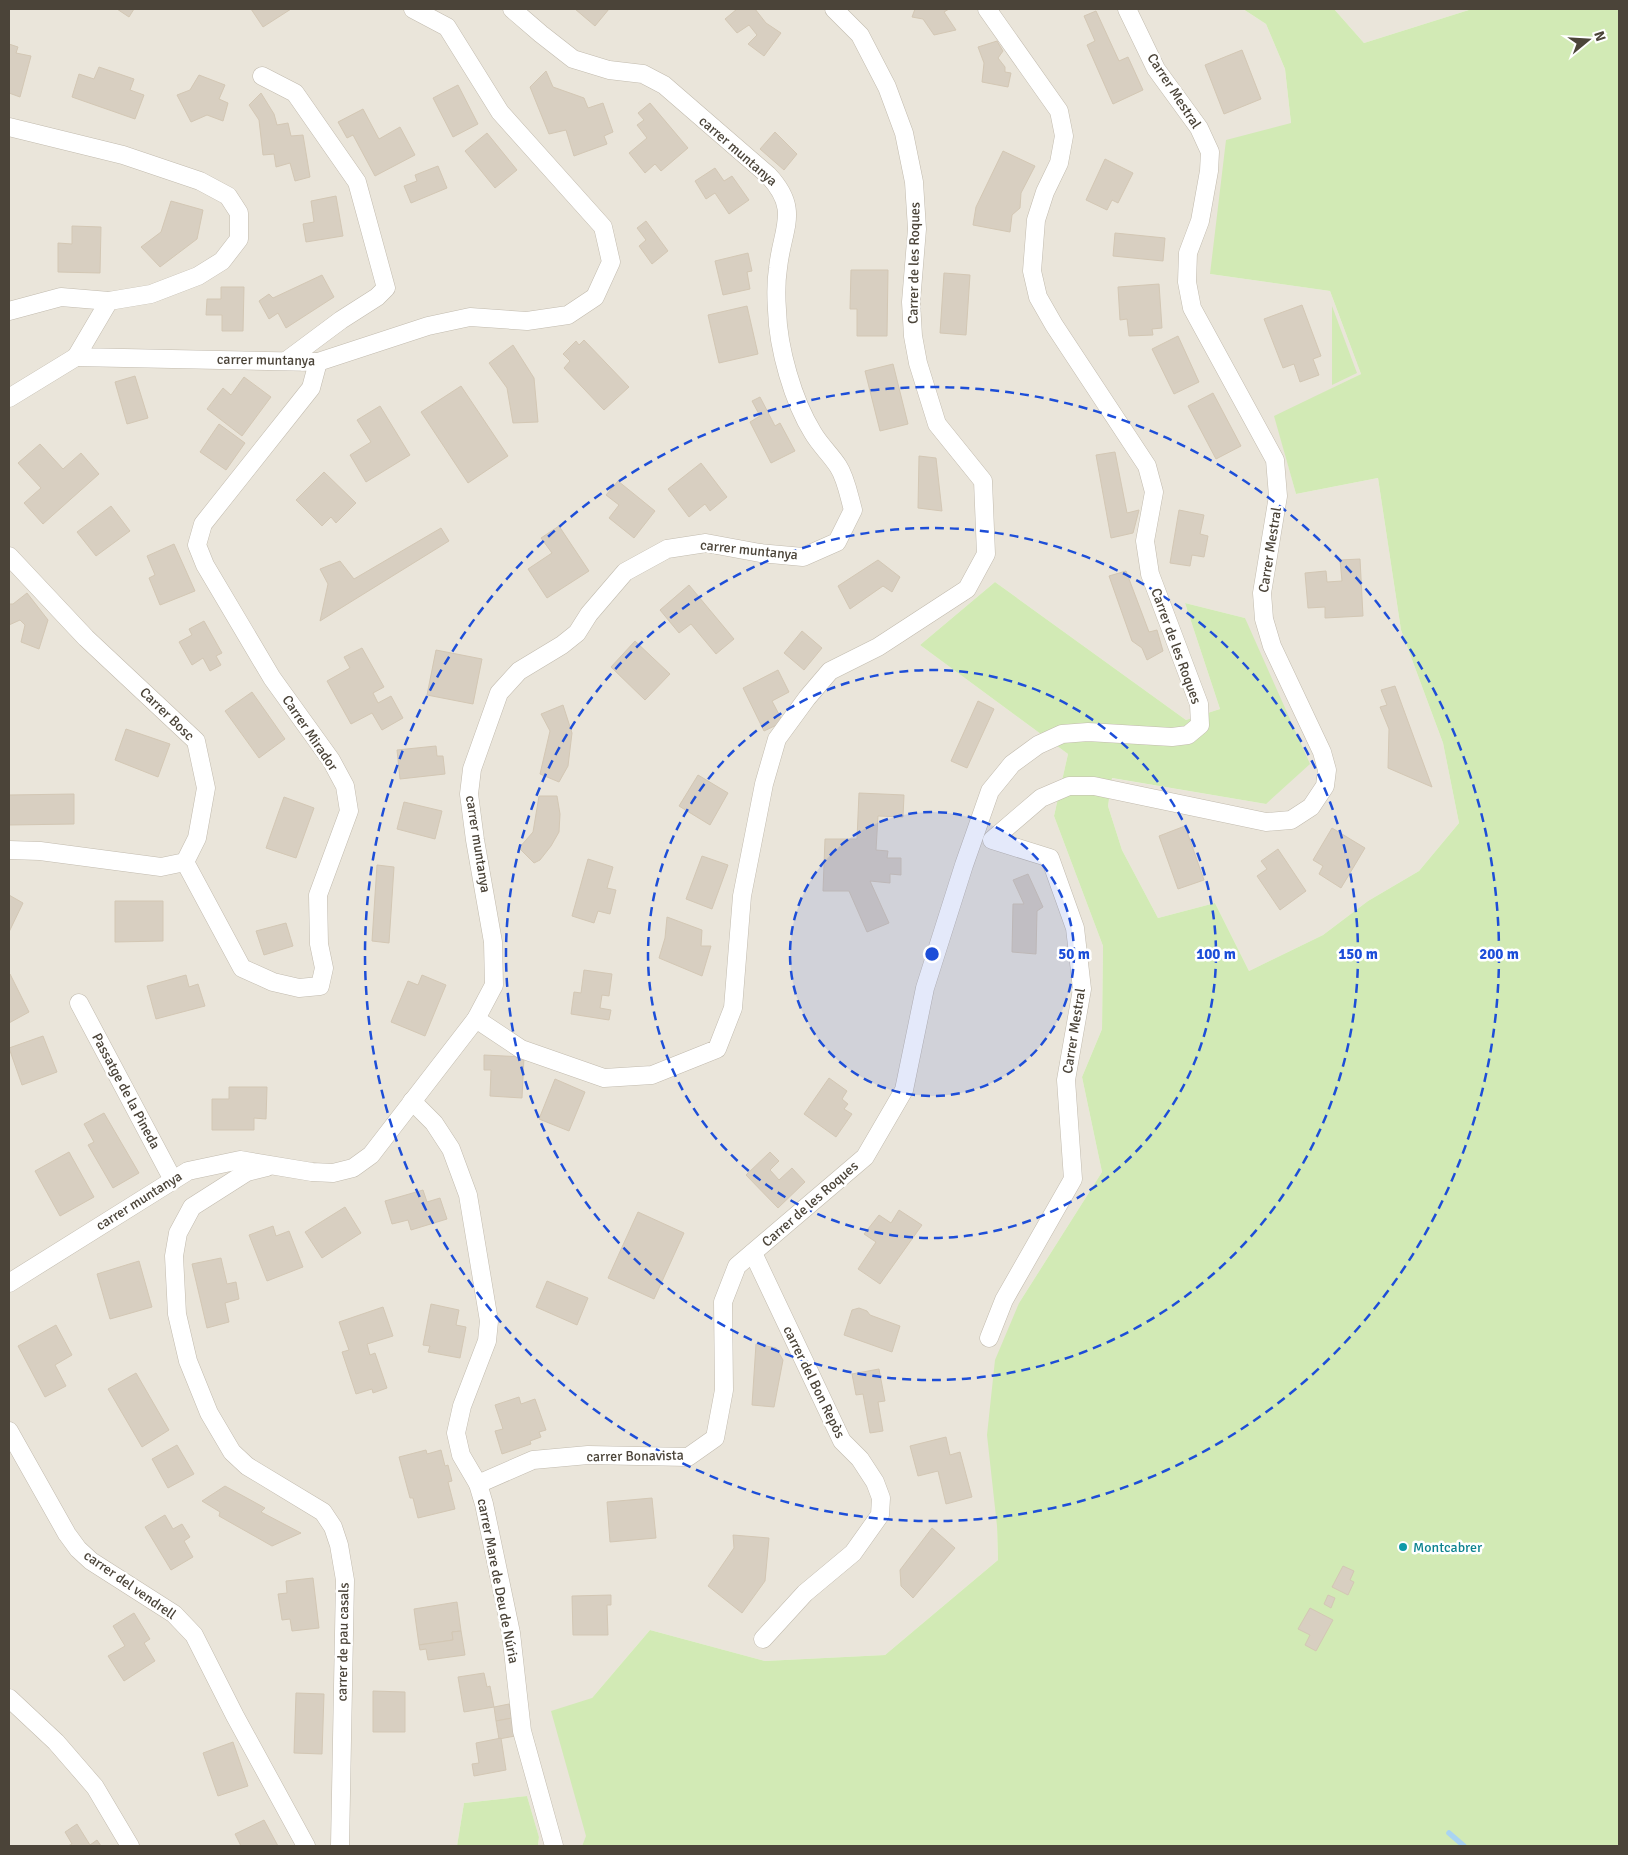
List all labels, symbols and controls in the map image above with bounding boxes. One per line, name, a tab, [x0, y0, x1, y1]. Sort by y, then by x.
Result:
north arrow	[1563, 15, 1613, 65]
text: N	[1590, 29, 1609, 43]
street label: Carrer Mestral	[1143, 50, 1205, 132]
street label: carrer muntanya	[695, 112, 781, 190]
street label: Carrer de les Roques	[904, 202, 924, 324]
street label: carrer muntanya	[217, 351, 315, 369]
street label: Carrer Mestral	[1255, 506, 1285, 594]
street label: carrer muntanya	[699, 536, 799, 564]
street label: Carrer de les Roques	[1147, 586, 1205, 706]
street label: Carrer Bosc	[136, 684, 198, 744]
street label: Carrer Mirador	[278, 692, 342, 775]
street label: carrer muntanya	[462, 794, 494, 894]
centre of rings	[923, 945, 941, 963]
text: 50 m	[1058, 945, 1090, 963]
text: 100 m	[1196, 945, 1236, 963]
text: 150 m	[1338, 945, 1378, 963]
text: 200 m	[1479, 945, 1519, 963]
street label: Carrer Mestral	[1059, 987, 1089, 1075]
street label: Passatge de la Pineda	[88, 1030, 164, 1152]
street label: Carrer de les Roques	[758, 1158, 862, 1250]
street label: carrer muntanya	[93, 1168, 185, 1234]
street label: carrer del Bon Repòs	[779, 1323, 849, 1441]
street label: carrer Bonavista	[586, 1447, 684, 1465]
street label: carrer Mare de Deu de Núria	[474, 1497, 522, 1665]
place label: Montcabrer	[1413, 1539, 1483, 1556]
marker: Montcabrer	[1397, 1541, 1409, 1553]
street label: carrer del vendrell	[81, 1547, 179, 1623]
street label: carrer de pau casals	[333, 1582, 353, 1702]

